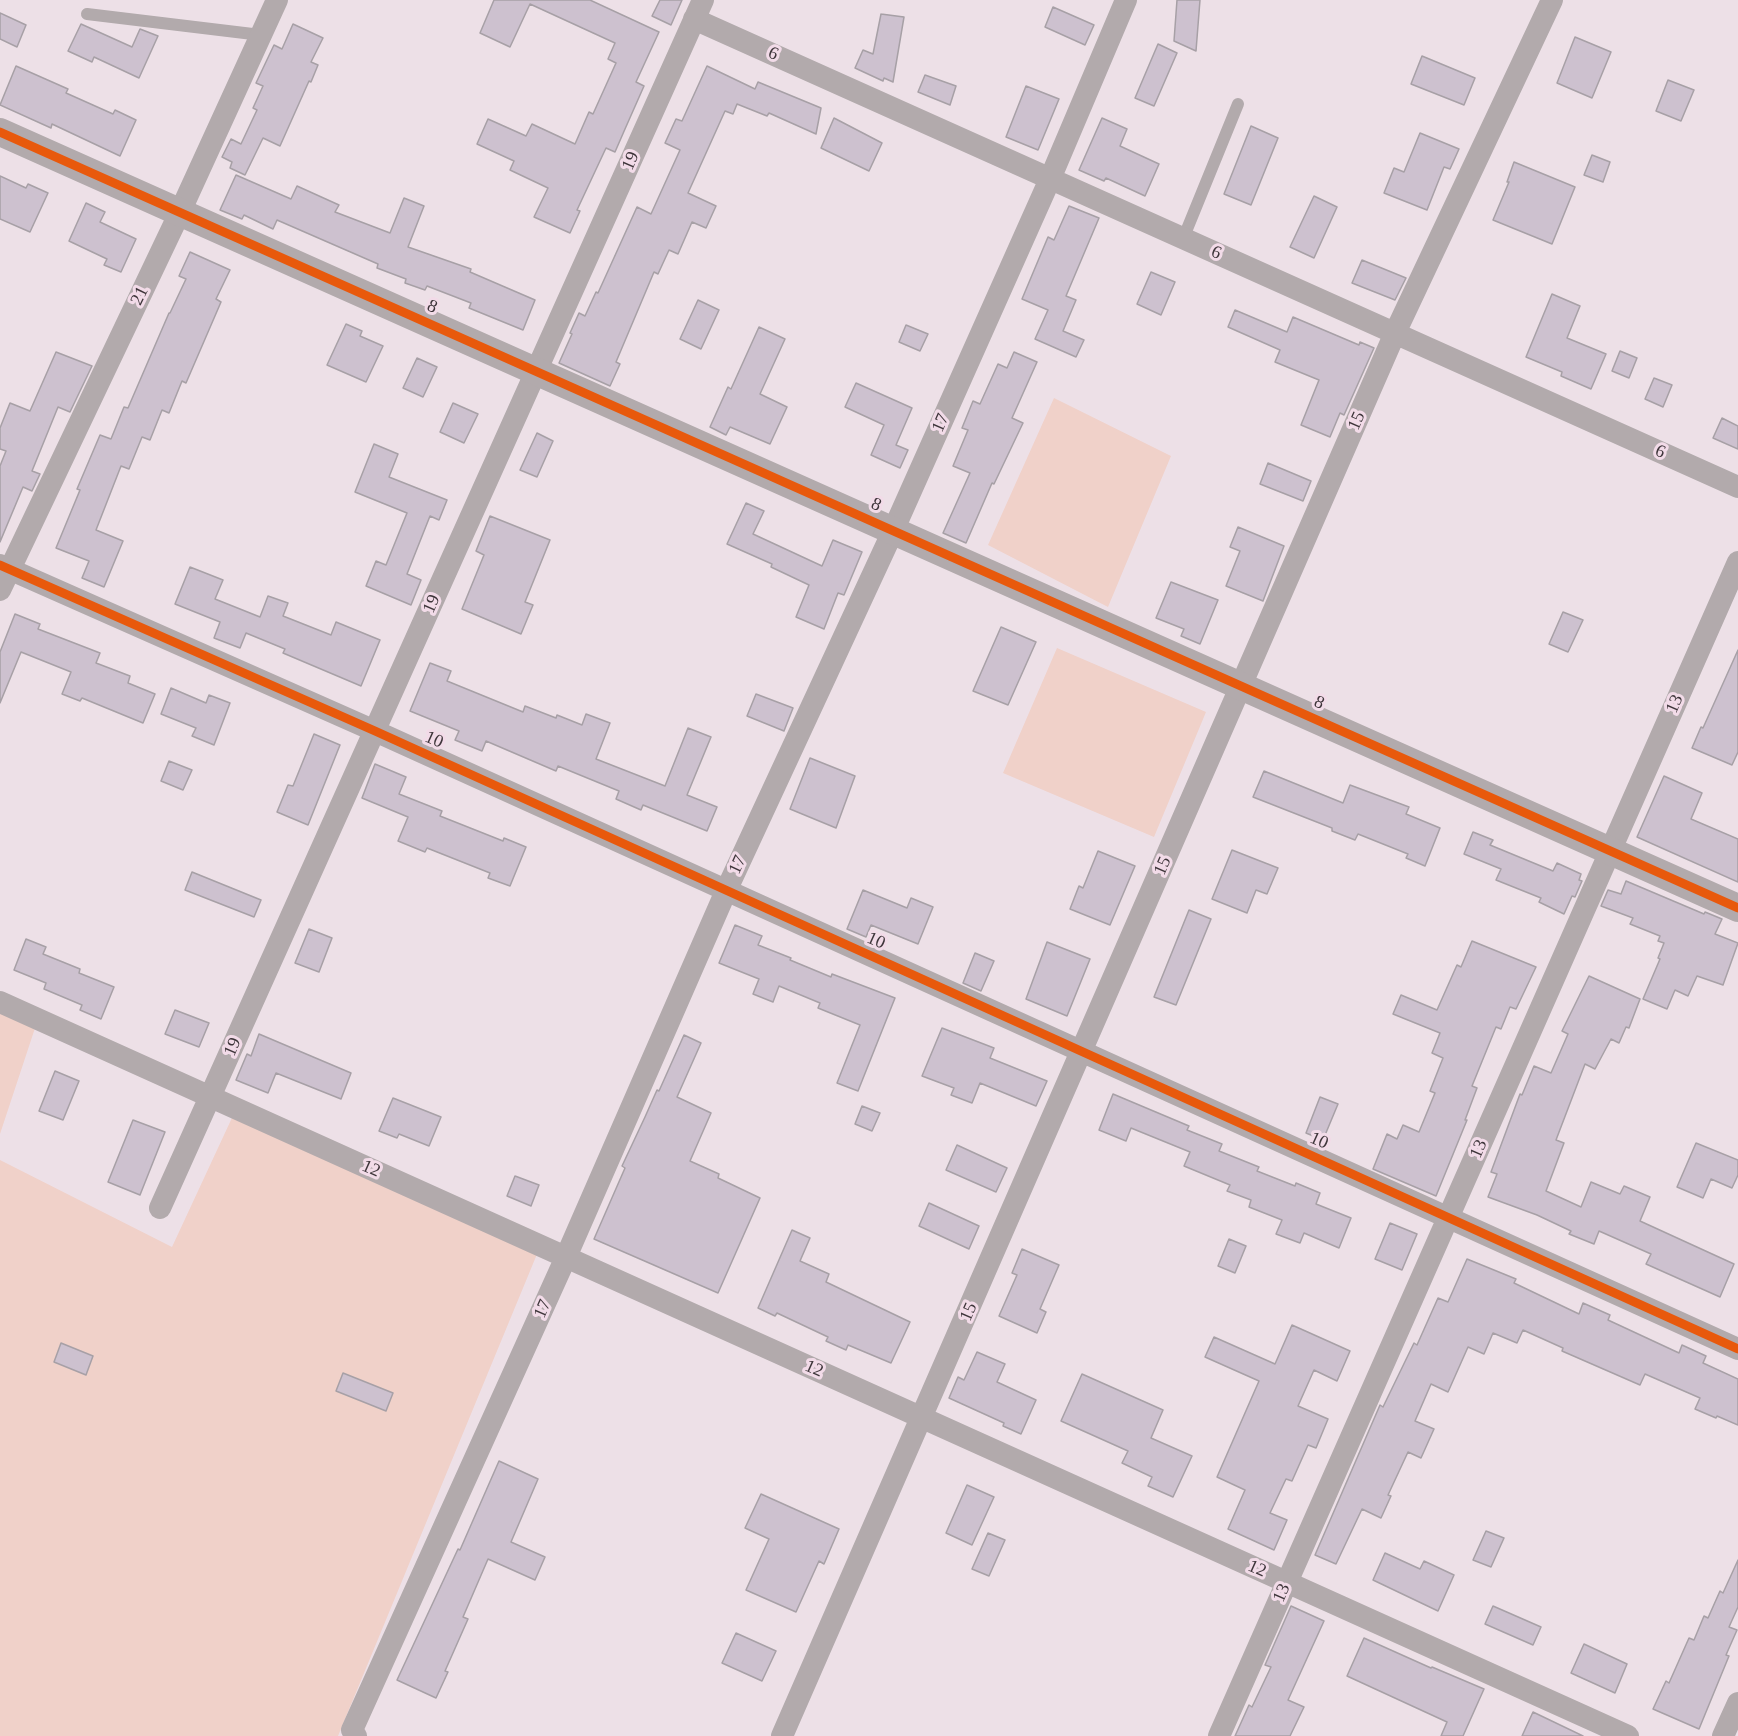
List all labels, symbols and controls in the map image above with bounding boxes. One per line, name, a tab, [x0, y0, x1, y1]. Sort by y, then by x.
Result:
street label: 6	[764, 42, 782, 66]
street label: 19	[617, 148, 645, 174]
street label: 6	[1207, 241, 1225, 265]
street label: 21	[126, 283, 154, 309]
street label: 8	[423, 295, 441, 319]
street label: 15	[1343, 408, 1371, 434]
street label: 17	[927, 410, 955, 436]
street label: 6	[1651, 440, 1669, 464]
street label: 8	[867, 493, 885, 517]
street label: 19	[418, 591, 446, 617]
street label: 8	[1310, 691, 1328, 715]
street label: 13	[1661, 691, 1689, 717]
street label: 10	[421, 726, 447, 754]
street label: 17	[724, 852, 752, 878]
street label: 15	[1149, 853, 1177, 879]
street label: 10	[863, 927, 889, 955]
street label: 19	[219, 1034, 247, 1060]
street label: 10	[1306, 1127, 1332, 1155]
street label: 13	[1465, 1136, 1493, 1162]
street label: 12	[358, 1155, 384, 1183]
street label: 17	[529, 1296, 557, 1322]
street label: 15	[955, 1299, 983, 1325]
street label: 12	[801, 1355, 827, 1383]
street label: 12	[1244, 1555, 1270, 1583]
street label: 13	[1268, 1580, 1296, 1606]

